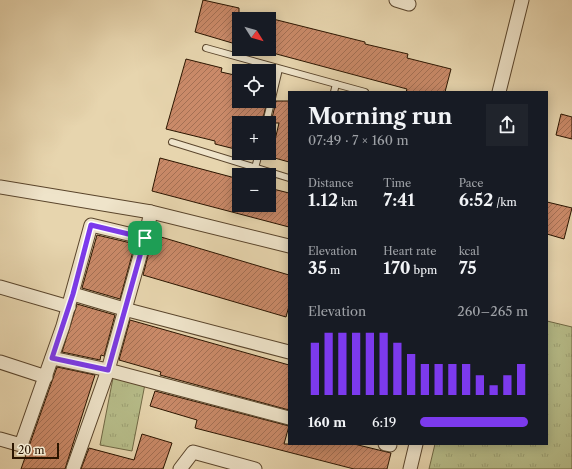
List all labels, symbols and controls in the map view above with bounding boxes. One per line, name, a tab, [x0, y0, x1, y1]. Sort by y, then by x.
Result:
north arrow	[232, 12, 276, 56]
map controls	[232, 12, 276, 212]
button: locate	[232, 64, 276, 108]
text: Morning run	[308, 103, 452, 130]
button: share	[486, 104, 528, 146]
button: +	[232, 116, 276, 160]
text: 07:49 · 7 × 160 m	[308, 132, 409, 148]
button: −	[232, 168, 276, 212]
text: Distance	[308, 176, 354, 190]
text: Time	[383, 176, 411, 190]
text: Pace	[459, 176, 484, 190]
text: 1.12	[308, 190, 338, 210]
text: 7:41	[383, 190, 415, 210]
text: 6:52	[459, 190, 493, 210]
text: km	[338, 195, 358, 209]
text: /km	[493, 195, 517, 209]
pin	[128, 221, 162, 255]
icon: arrive	[134, 227, 156, 249]
text: Elevation	[308, 244, 357, 258]
text: Heart rate	[383, 244, 436, 258]
text: kcal	[459, 244, 479, 258]
text: 35	[308, 258, 327, 278]
text: 170	[383, 258, 411, 278]
text: 75	[459, 258, 477, 278]
text: m	[327, 263, 340, 277]
text: bpm	[411, 263, 437, 277]
text: Elevation	[308, 303, 366, 319]
text: 260–265 m	[457, 303, 528, 319]
text: 160 m	[308, 414, 346, 430]
text: 6:19	[372, 414, 396, 430]
scale bar	[12, 441, 59, 460]
text: 20 m	[18, 443, 44, 457]

